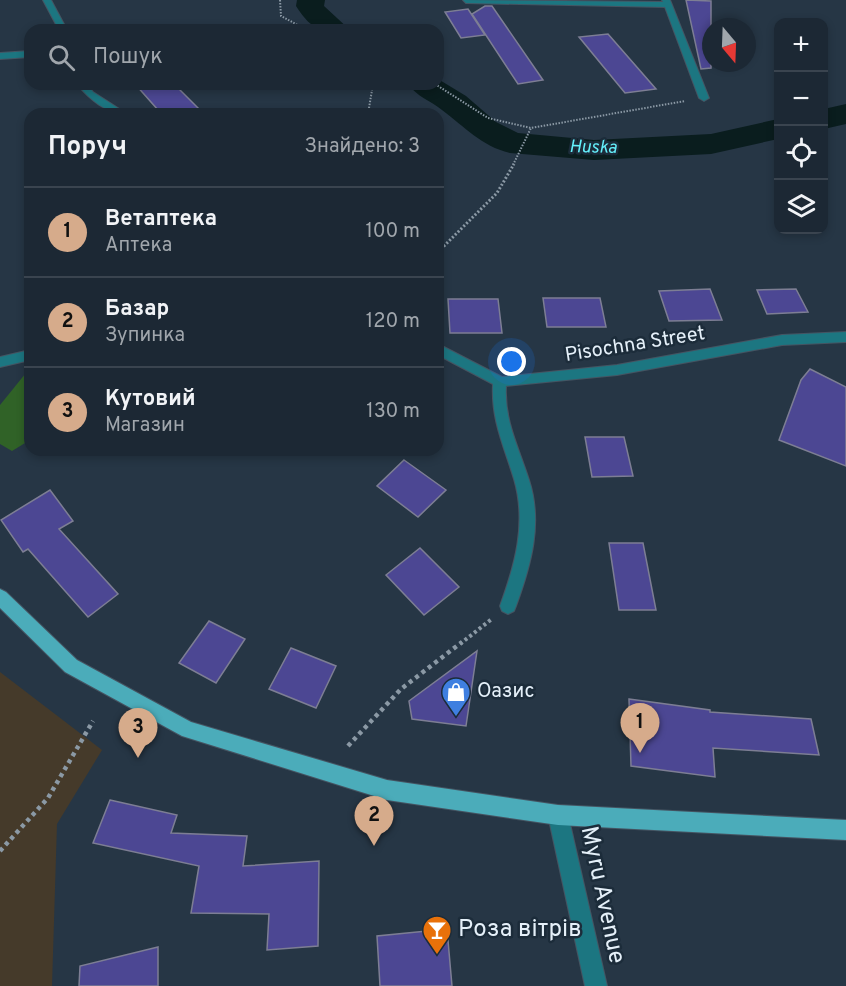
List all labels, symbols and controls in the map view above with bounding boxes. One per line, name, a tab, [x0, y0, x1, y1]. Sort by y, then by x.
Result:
north arrow	[702, 18, 756, 72]
map controls	[774, 18, 828, 234]
button: +	[774, 18, 828, 72]
search box	[24, 24, 444, 90]
icon: search	[45, 41, 78, 74]
text: Пошук	[93, 44, 163, 71]
button: −	[774, 72, 828, 126]
button: locate	[774, 126, 828, 180]
text: Поруч	[48, 131, 127, 164]
text: Знайдено: 3	[304, 134, 420, 160]
water label: Huska	[569, 136, 618, 160]
button: layers	[774, 180, 828, 234]
text: Ветаптека	[105, 206, 217, 233]
text: 1	[64, 219, 72, 245]
text: 100 m	[365, 219, 420, 245]
text: Аптека	[105, 233, 172, 259]
text: Базар	[105, 296, 169, 323]
text: 2	[61, 309, 74, 335]
text: 120 m	[366, 309, 420, 335]
street label: Pisochna Street	[563, 321, 707, 369]
text: Зупинка	[105, 323, 185, 349]
your location	[497, 347, 526, 376]
text: Кутовий	[105, 386, 196, 413]
text: 3	[62, 399, 74, 425]
text: 130 m	[366, 399, 420, 425]
text: Магазин	[105, 413, 185, 439]
shop icon: Оазис	[440, 676, 472, 718]
place label: Оазис	[477, 679, 534, 705]
pin: 1	[620, 704, 660, 753]
pin: 3	[118, 708, 158, 758]
pin: 2	[354, 796, 394, 846]
street label: Myru Avenue	[573, 824, 631, 966]
bar icon: Роза вітрів	[421, 914, 453, 956]
place label: Роза вітрів	[458, 915, 582, 945]

